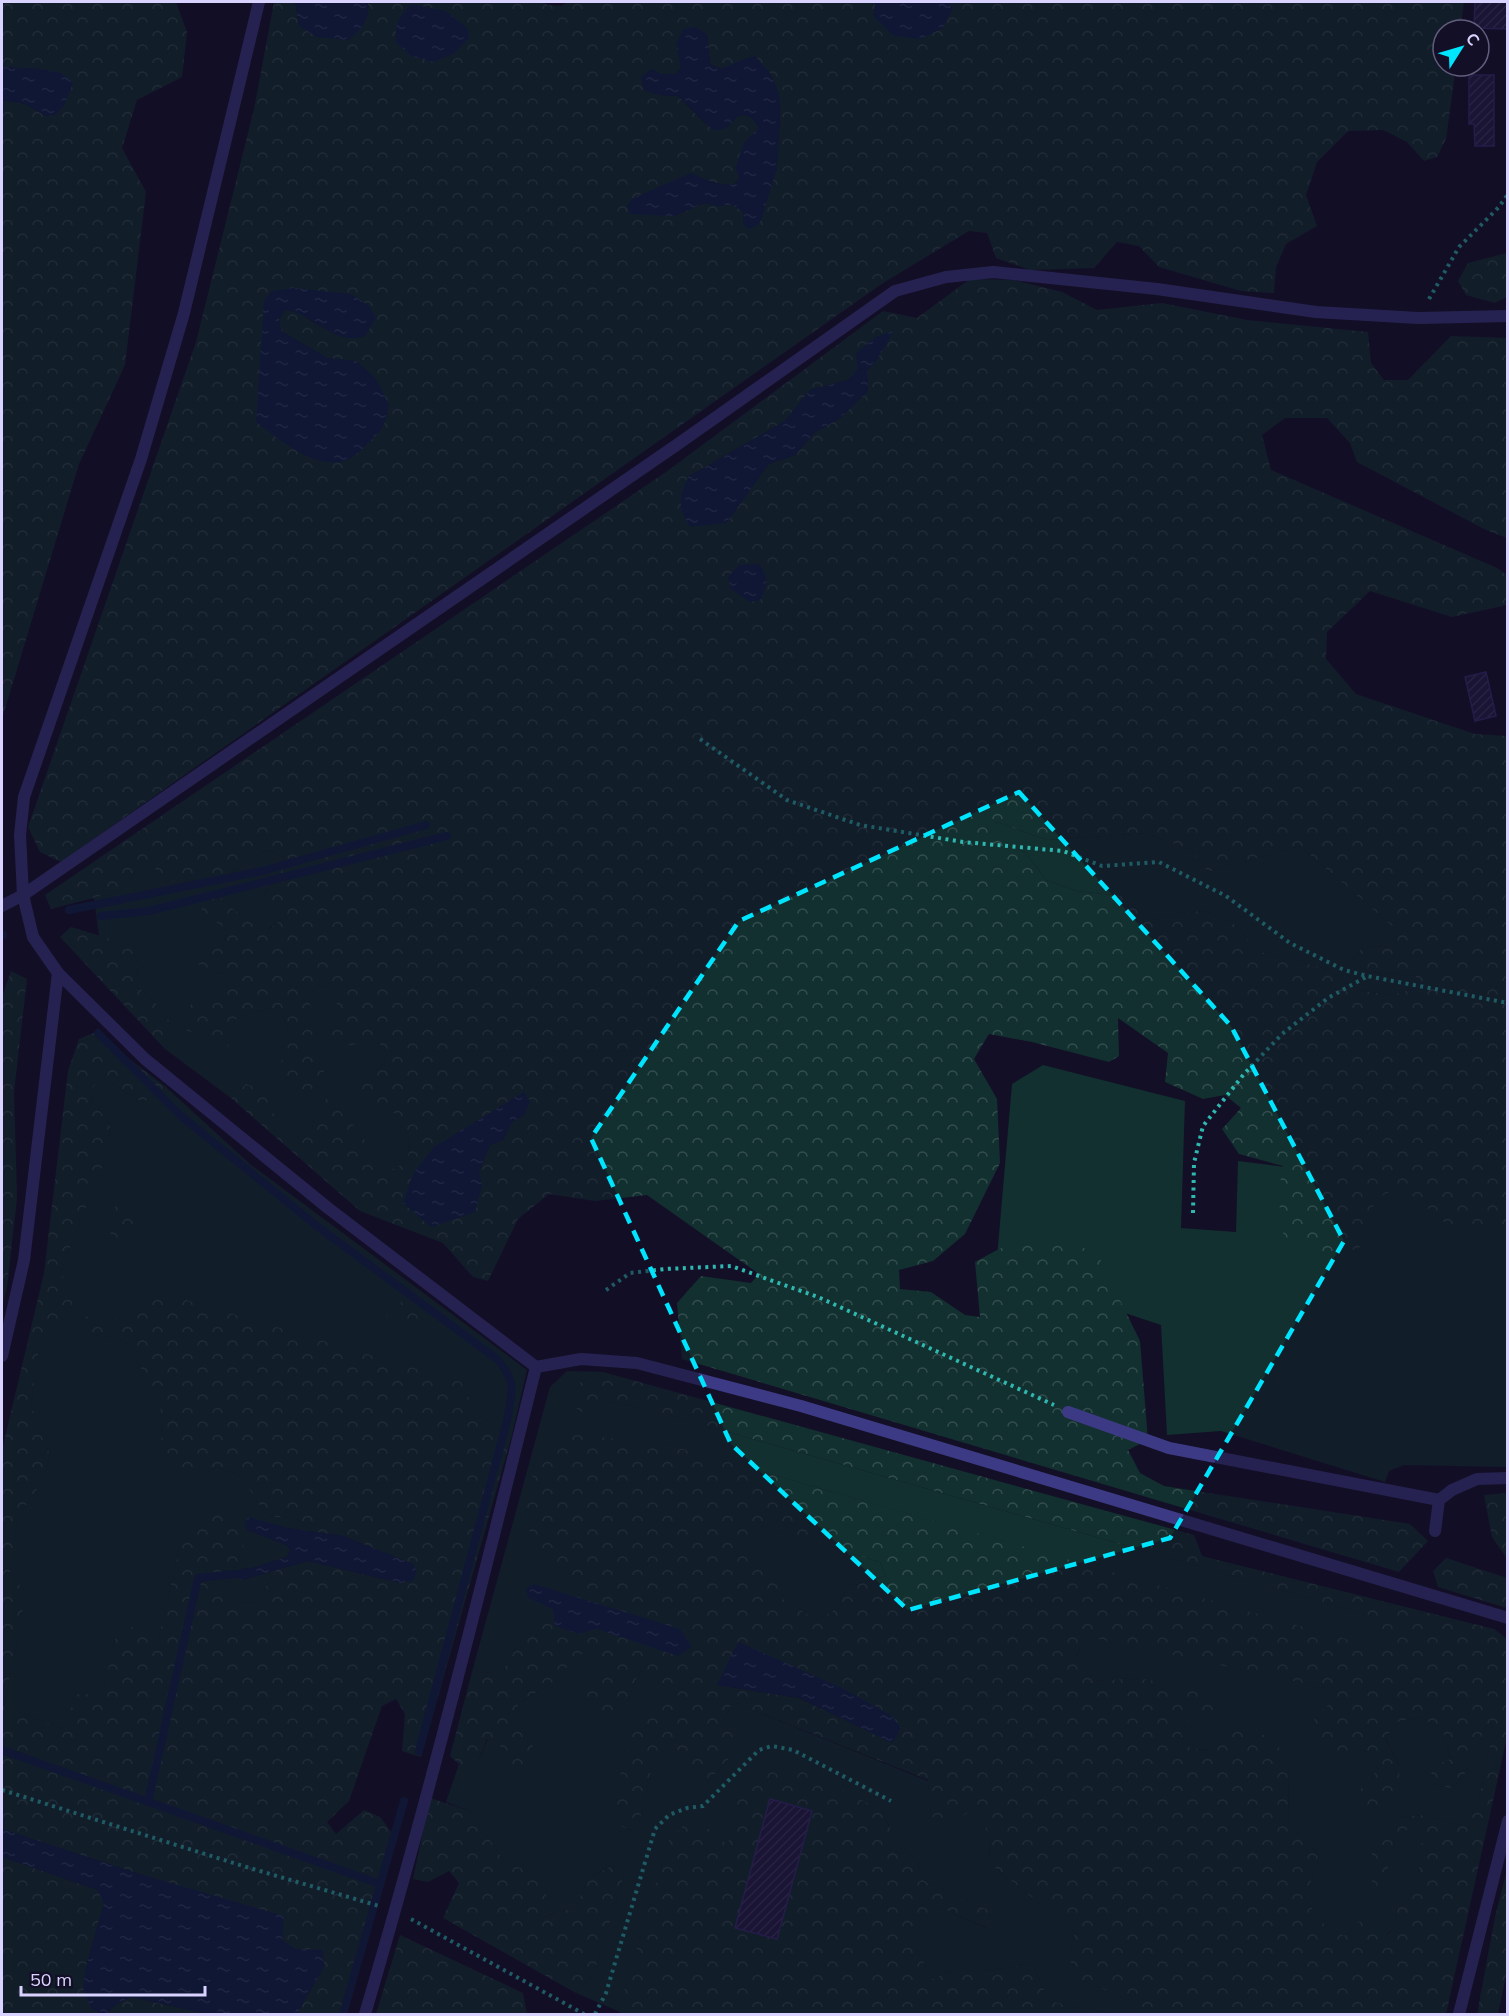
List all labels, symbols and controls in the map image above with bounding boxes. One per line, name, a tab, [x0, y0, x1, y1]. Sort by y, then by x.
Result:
north arrow	[1431, 18, 1491, 78]
text: С	[1462, 29, 1484, 49]
scale bar	[21, 1959, 206, 1997]
text: 50 m	[30, 1968, 72, 1991]

